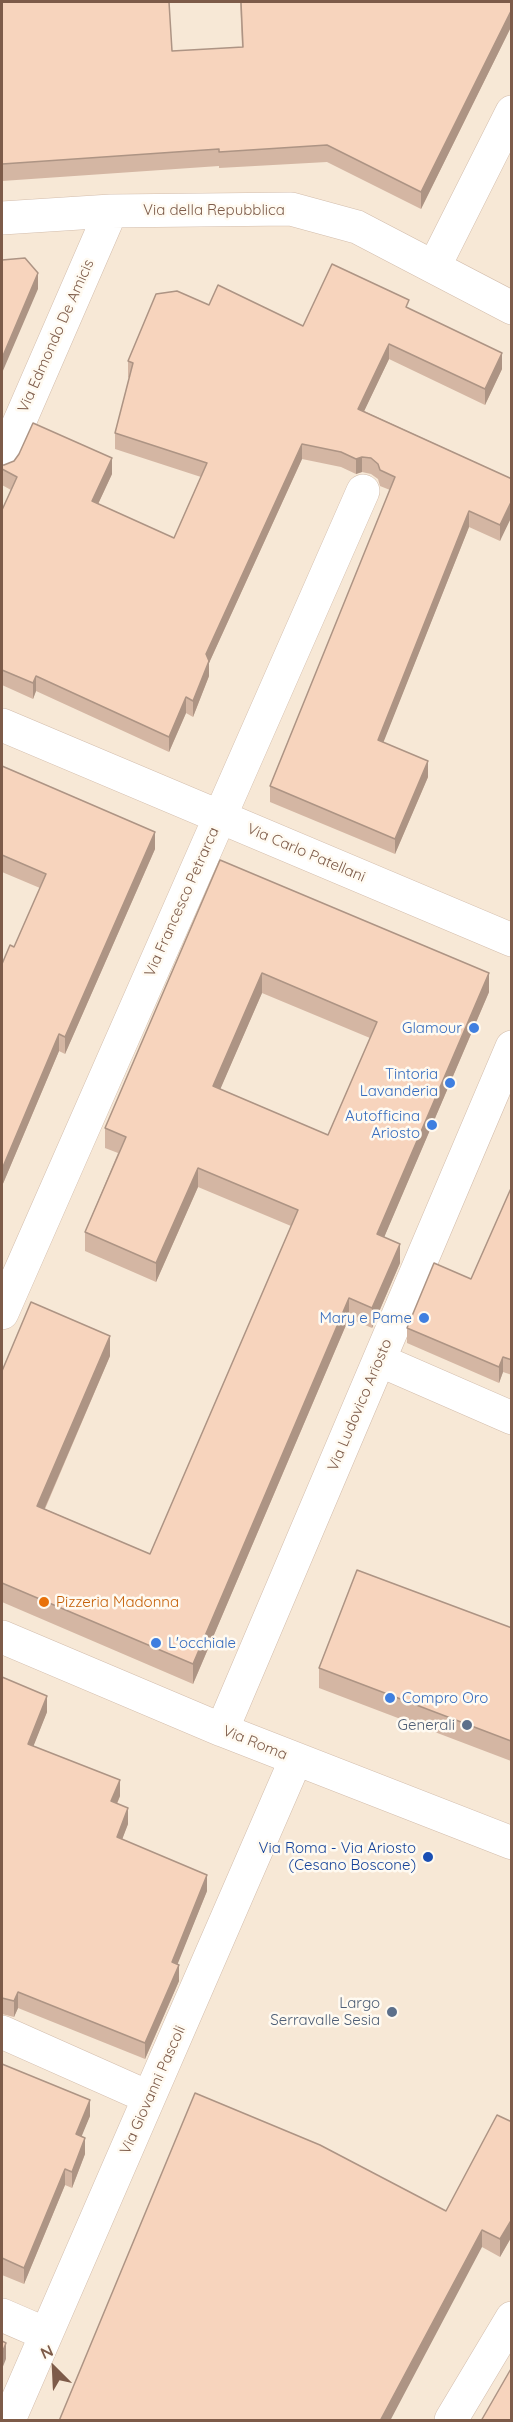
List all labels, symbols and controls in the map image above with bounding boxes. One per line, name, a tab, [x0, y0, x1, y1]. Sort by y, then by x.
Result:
street label: Via della Repubblica	[143, 201, 285, 219]
street label: Via Edmondo De Amicis	[14, 257, 98, 415]
street label: Via Carlo Patellani	[244, 820, 368, 886]
street label: Via Francesco Petrarca	[141, 825, 223, 979]
place label: Glamour	[402, 1019, 462, 1037]
marker: Glamour	[467, 1021, 481, 1035]
place label: Tintoria Lavanderia	[360, 1065, 438, 1100]
marker: Tintoria Lavanderia	[443, 1076, 457, 1090]
place label: Autofficina Ariosto	[345, 1107, 420, 1142]
marker: Autofficina Ariosto	[425, 1118, 439, 1132]
place label: Mary e Pame	[319, 1309, 412, 1327]
marker: Mary e Pame	[417, 1311, 431, 1325]
street label: Via Ludovico Ariosto	[324, 1336, 396, 1474]
place label: Pizzeria Madonna	[56, 1593, 179, 1611]
marker: Pizzeria Madonna	[37, 1595, 51, 1609]
place label: L'occhiale	[168, 1634, 236, 1652]
marker: L'occhiale	[149, 1636, 163, 1650]
place label: Compro Oro	[402, 1689, 488, 1707]
marker: Compro Oro	[383, 1691, 397, 1705]
place label: Generali	[398, 1716, 455, 1734]
marker: Generali	[460, 1718, 474, 1732]
street label: Via Roma	[220, 1722, 290, 1764]
place label: Via Roma - Via Ariosto (Cesano Boscone)	[259, 1839, 416, 1874]
marker: Via Roma - Via Ariosto (Cesano Boscone)	[421, 1850, 435, 1864]
place label: Largo Serravalle Sesia	[270, 1994, 380, 2029]
marker: Largo Serravalle Sesia	[385, 2005, 399, 2019]
street label: Via Giovanni Pascoli	[116, 2023, 190, 2157]
north arrow	[24, 2338, 84, 2398]
text: N	[37, 2340, 56, 2363]

